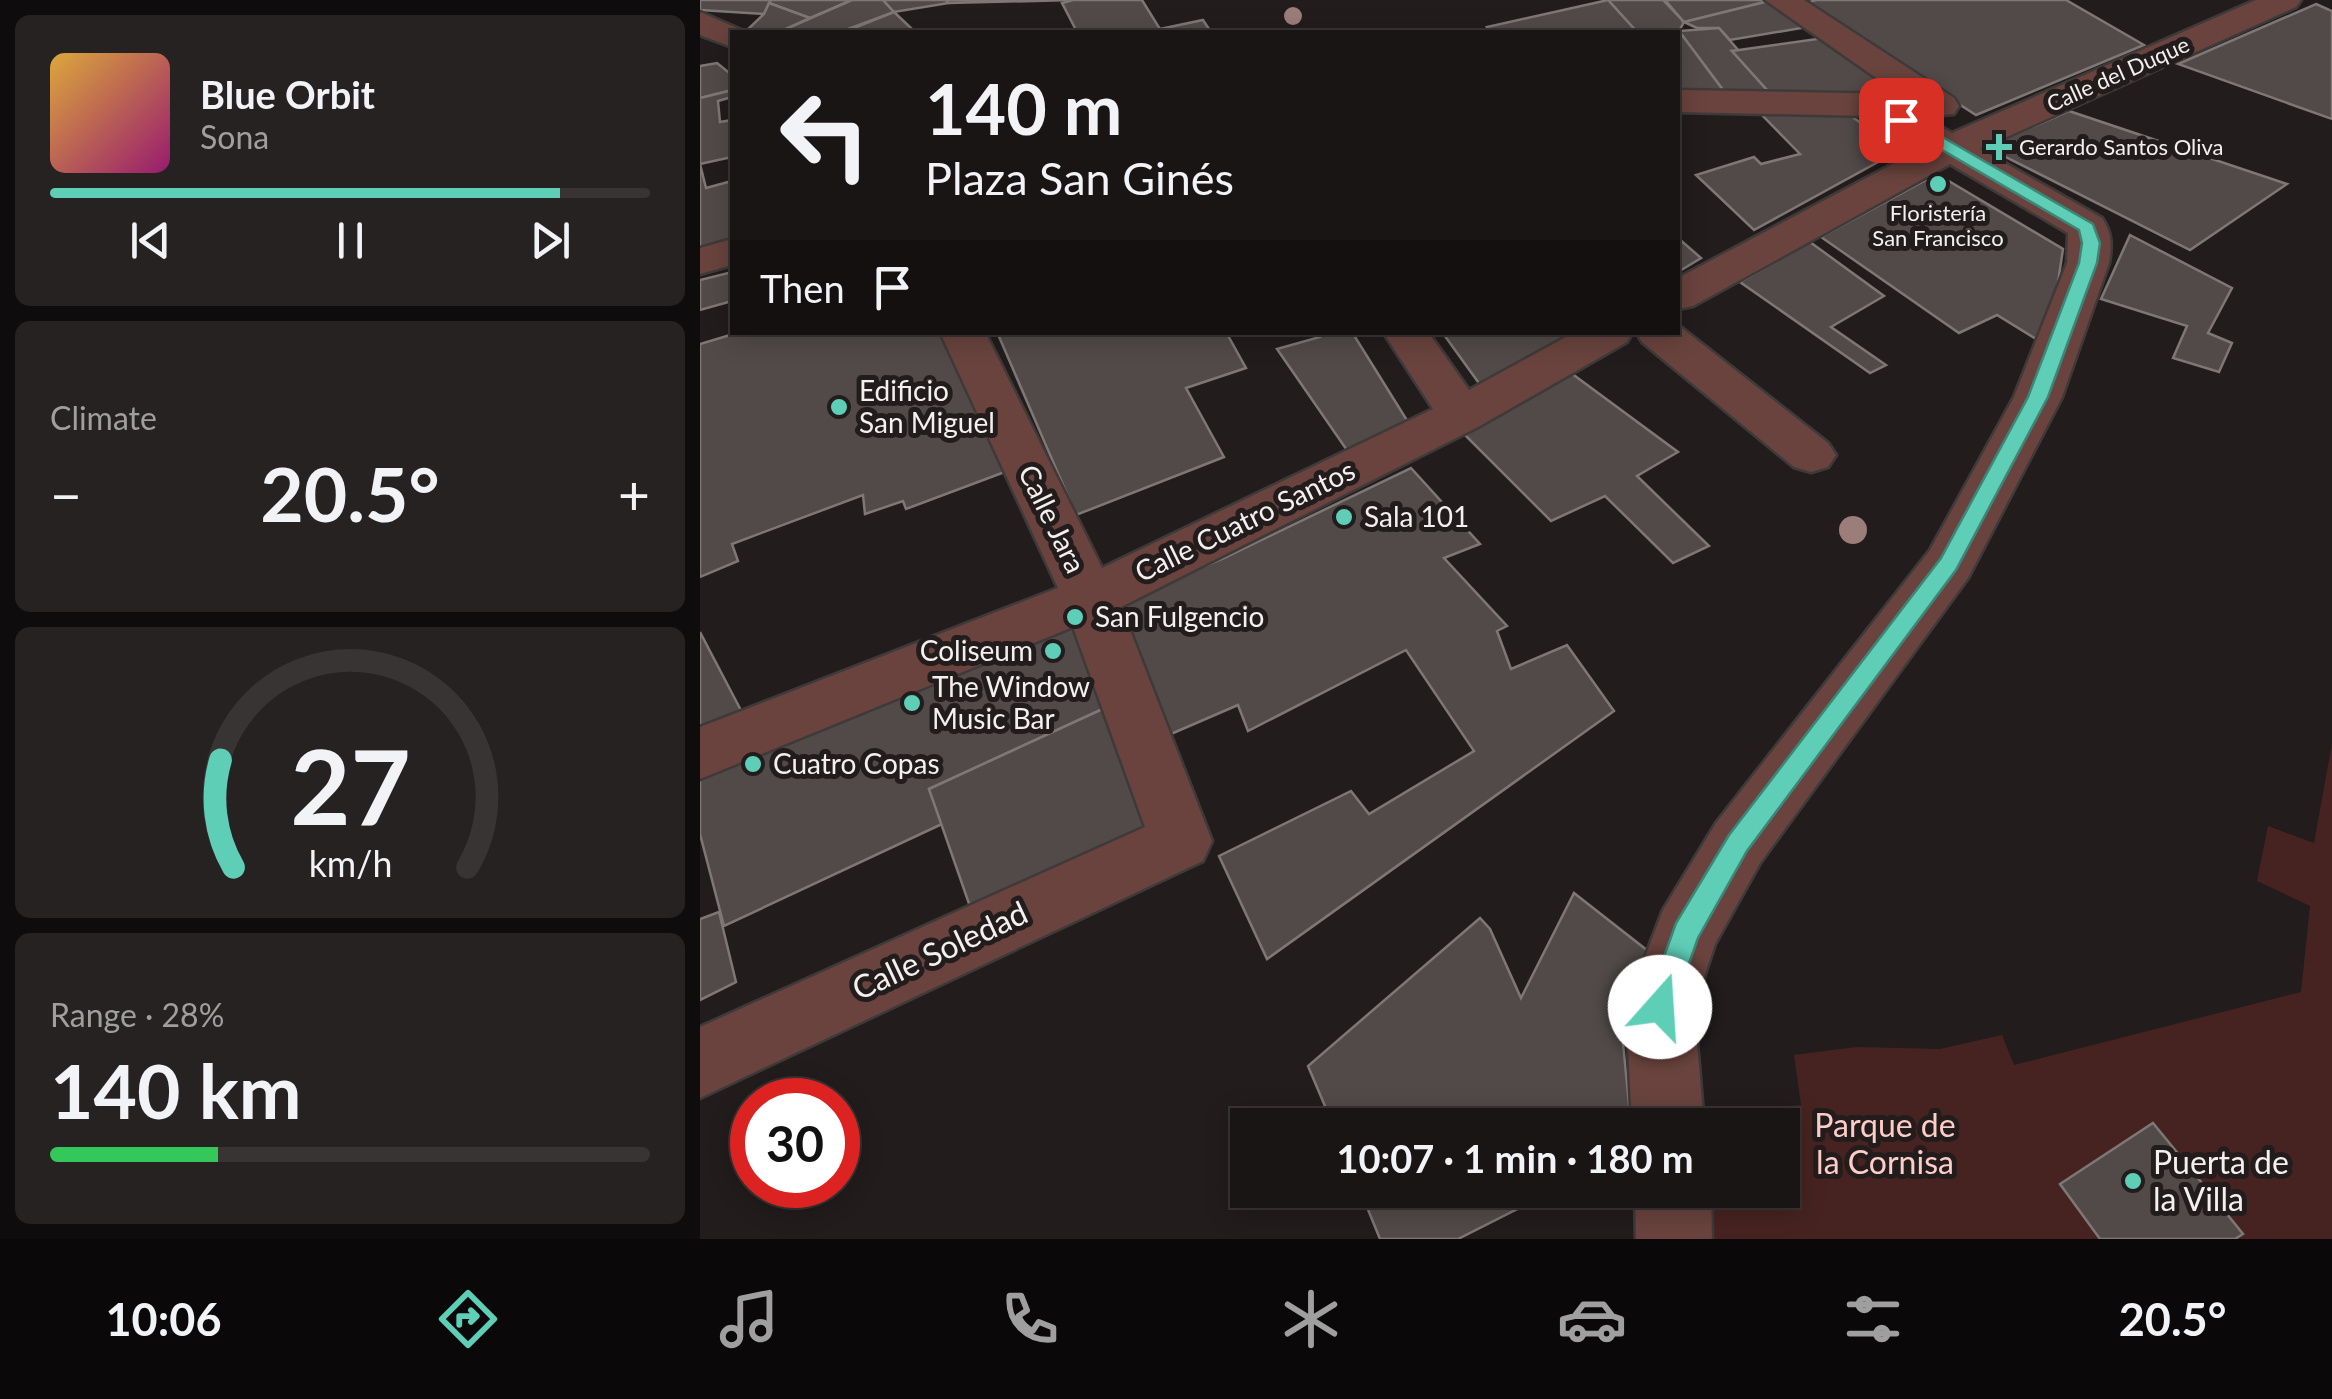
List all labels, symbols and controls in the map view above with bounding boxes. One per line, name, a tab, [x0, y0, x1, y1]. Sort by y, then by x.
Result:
street label: Calle del Duque	[2042, 30, 2193, 117]
text: 140 m	[925, 66, 1122, 150]
icon: left	[760, 70, 890, 200]
text: Blue Orbit	[200, 71, 375, 117]
pin	[1859, 78, 1944, 163]
icon: arrive	[1874, 93, 1929, 148]
text: Sona	[200, 117, 269, 156]
place label: Gerardo Santos Oliva	[2019, 133, 2224, 160]
marker: Gerardo Santos Oliva	[1988, 136, 2010, 158]
text: Plaza San Ginés	[925, 151, 1234, 205]
marker: Floristería San Francisco	[1927, 173, 1949, 195]
place label: Floristería San Francisco	[1872, 199, 2004, 251]
icon: previous	[123, 213, 178, 268]
icon: pause	[323, 213, 378, 268]
icon: next	[523, 213, 578, 268]
icon: arrive	[865, 260, 920, 315]
text: Then	[760, 265, 845, 311]
place label: Edificio San Miguel	[859, 373, 995, 439]
marker: Edificio San Miguel	[828, 396, 850, 418]
text: Climate	[50, 398, 157, 437]
text: 20.5°	[260, 448, 440, 538]
street label: Calle Cuatro Santos	[1129, 452, 1360, 588]
street label: Calle Jara	[1012, 459, 1094, 578]
text: −	[50, 461, 82, 527]
text: +	[618, 461, 650, 527]
place label: Sala 101	[1364, 499, 1469, 533]
marker: Sala 101	[1333, 506, 1355, 528]
place label: San Fulgencio	[1095, 599, 1264, 633]
marker: San Fulgencio	[1064, 606, 1086, 628]
place label: Coliseum	[920, 633, 1033, 667]
marker: Coliseum	[1042, 640, 1064, 662]
place label: The Window Music Bar	[932, 669, 1090, 735]
marker: The Window Music Bar	[901, 692, 923, 714]
text: 27	[290, 722, 410, 847]
place label: Cuatro Copas	[773, 746, 940, 780]
marker: Cuatro Copas	[742, 753, 764, 775]
text: km/h	[308, 842, 392, 885]
street label: Calle Soledad	[845, 892, 1033, 1007]
position arrow	[1608, 955, 1712, 1059]
text: Range · 28%	[50, 995, 224, 1034]
text: 140 km	[50, 1045, 302, 1135]
speed limit sign: 30	[730, 1078, 860, 1208]
park label: Parque de la Cornisa	[1814, 1105, 1956, 1181]
text: 10:07 · 1 min · 180 m	[1336, 1135, 1694, 1181]
place label: Puerta de la Villa	[2153, 1142, 2289, 1218]
marker: Puerta de la Villa	[2122, 1170, 2144, 1192]
icon: directions	[433, 1284, 503, 1354]
icon: music	[714, 1284, 784, 1354]
icon: phone	[995, 1284, 1065, 1354]
icon: climate	[1276, 1284, 1346, 1354]
icon: car	[1557, 1284, 1627, 1354]
icon: filters	[1838, 1284, 1908, 1354]
text: 10:06	[106, 1292, 222, 1346]
text: 20.5°	[2119, 1292, 2226, 1346]

